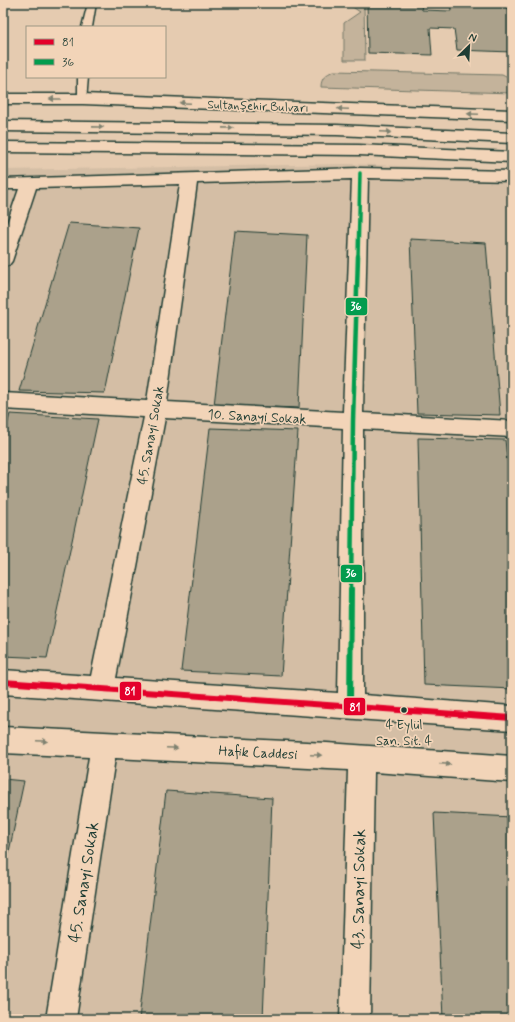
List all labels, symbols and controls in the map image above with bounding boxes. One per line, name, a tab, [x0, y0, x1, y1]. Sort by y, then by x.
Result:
legend	[26, 26, 166, 78]
north arrow	[449, 26, 489, 66]
text: N	[466, 30, 479, 46]
text: 81	[62, 35, 74, 51]
text: 36	[62, 55, 74, 71]
one-way arrow	[48, 96, 61, 102]
street label: Sultanşehir Bulvarı	[207, 97, 309, 117]
one-way arrow	[178, 100, 191, 106]
one-way arrow	[336, 106, 349, 112]
one-way arrow	[467, 110, 479, 117]
one-way arrow	[92, 124, 105, 130]
one-way arrow	[222, 125, 235, 131]
one-way arrow	[380, 129, 393, 135]
line badge: 36	[345, 297, 368, 316]
text: 36	[350, 300, 362, 314]
street label: 45. Sanayi Sokak	[133, 384, 169, 486]
street label: 10. Sanayi Sokak	[207, 405, 307, 429]
line badge: 36	[340, 564, 363, 583]
text: 36	[345, 567, 357, 581]
line badge: 81	[119, 681, 142, 701]
text: 81	[125, 685, 136, 699]
line badge: 81	[343, 697, 366, 716]
text: 81	[350, 701, 361, 715]
marker: 4 Eylül San. Sit. 4	[399, 705, 409, 715]
place label: 4 Eylül San. Sit. 4	[376, 717, 433, 750]
one-way arrow	[36, 738, 48, 745]
street label: Hafik Caddesi	[218, 742, 298, 764]
one-way arrow	[166, 745, 179, 751]
one-way arrow	[310, 752, 323, 758]
one-way arrow	[439, 761, 451, 768]
street label: 45. Sanayi Sokak	[64, 820, 104, 944]
street label: 43. Sanayi Sokak	[347, 829, 371, 949]

